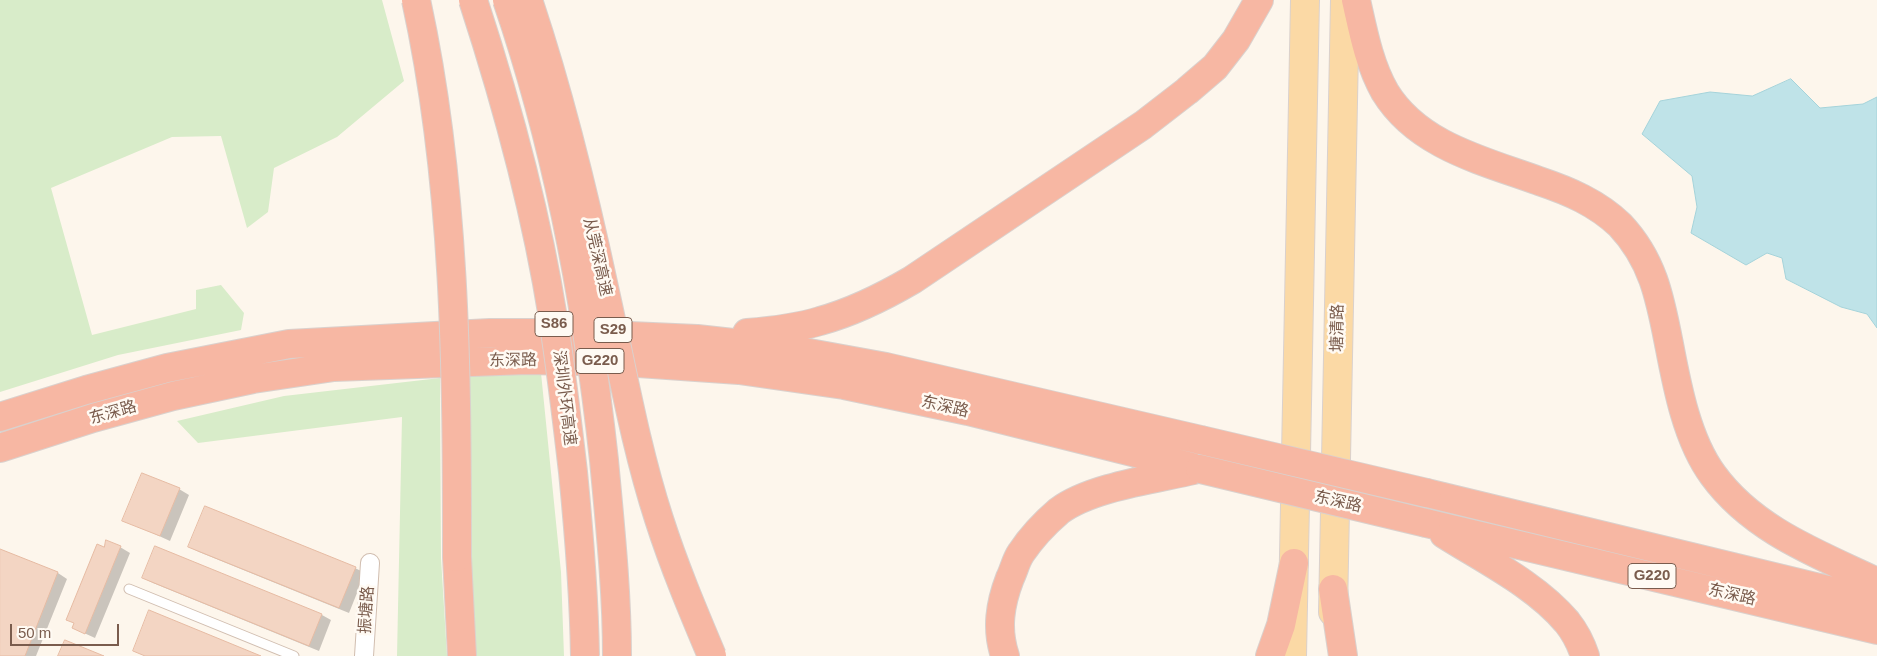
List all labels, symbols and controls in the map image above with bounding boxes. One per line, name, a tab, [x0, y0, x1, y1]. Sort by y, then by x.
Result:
street label: 从莞深高速	[579, 216, 615, 298]
street label: 塘清路	[1328, 304, 1348, 352]
road number: S86	[535, 312, 573, 336]
road number: S29	[594, 318, 632, 342]
road number: G220	[576, 348, 624, 374]
street label: 深圳外环高速	[549, 349, 579, 447]
street label: 东深路	[489, 351, 537, 371]
street label: 东深路	[919, 392, 971, 422]
street label: 东深路	[87, 397, 139, 429]
street label: 东深路	[1312, 487, 1364, 517]
road number: G220	[1628, 564, 1676, 588]
street label: 东深路	[1706, 580, 1758, 610]
street label: 振塘路	[356, 585, 378, 635]
scale bar	[12, 614, 121, 646]
text: 50 m	[18, 624, 51, 641]

